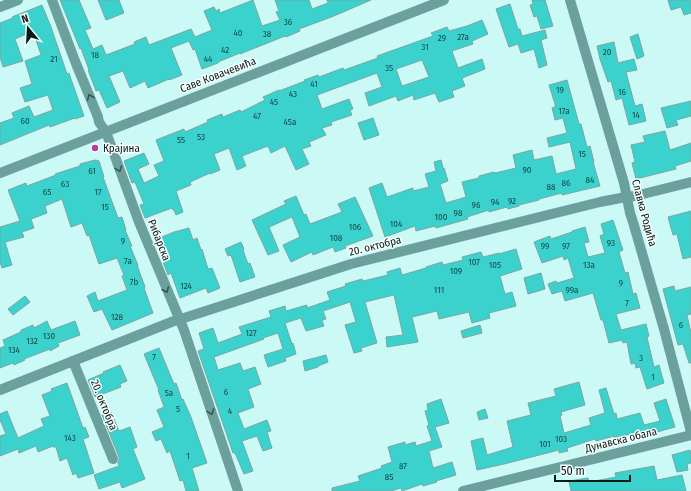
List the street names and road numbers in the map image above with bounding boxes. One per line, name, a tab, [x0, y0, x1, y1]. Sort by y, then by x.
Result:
street label: Саве Ковачевића	[178, 55, 258, 95]
street label: Славка Родића	[629, 178, 659, 248]
street label: Рибарска	[145, 217, 173, 263]
street label: 20. октобра	[348, 233, 402, 259]
street label: 20. октобра	[88, 378, 120, 432]
street label: Дунавска обала	[583, 425, 658, 455]

